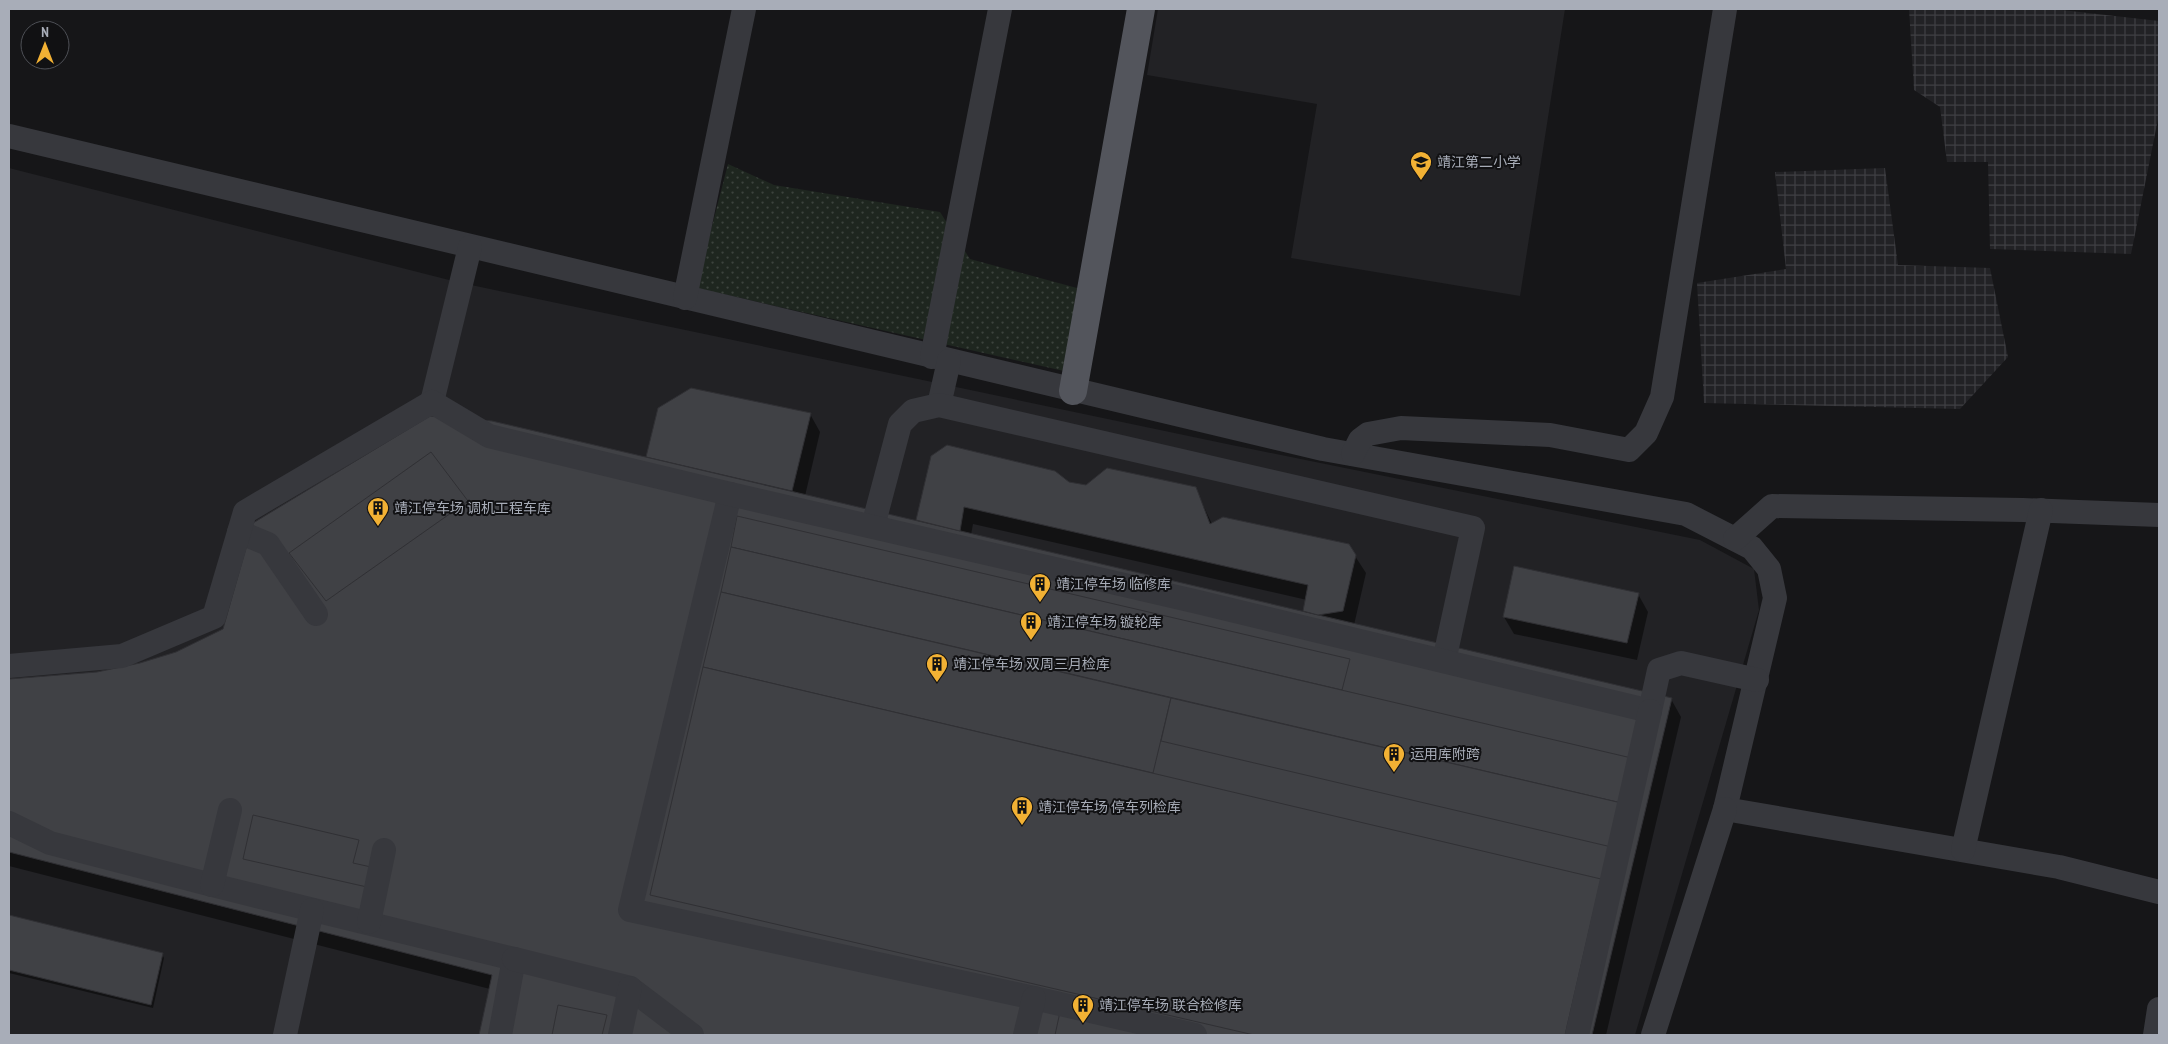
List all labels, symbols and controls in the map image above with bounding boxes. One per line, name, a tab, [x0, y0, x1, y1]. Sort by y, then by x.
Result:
north arrow	[20, 20, 70, 70]
text: N	[41, 23, 49, 41]
school or university icon: 靖江第二小学	[1409, 150, 1433, 181]
place label: 靖江第二小学	[1437, 153, 1521, 171]
building icon: 靖江停车场 调机工程车库	[366, 496, 390, 527]
place label: 靖江停车场 调机工程车库	[394, 499, 551, 517]
building icon: 靖江停车场 临修库	[1028, 572, 1052, 603]
place label: 靖江停车场 临修库	[1056, 575, 1171, 593]
building icon: 靖江停车场 镟轮库	[1019, 610, 1043, 641]
place label: 靖江停车场 镟轮库	[1047, 613, 1162, 631]
building icon: 靖江停车场 双周三月检库	[925, 652, 949, 683]
place label: 靖江停车场 双周三月检库	[953, 655, 1110, 673]
building icon: 运用库附跨	[1382, 742, 1406, 773]
place label: 运用库附跨	[1410, 745, 1480, 763]
building icon: 靖江停车场 停车列检库	[1010, 795, 1034, 826]
place label: 靖江停车场 停车列检库	[1038, 798, 1181, 816]
building icon: 靖江停车场 联合检修库	[1071, 993, 1095, 1024]
place label: 靖江停车场 联合检修库	[1099, 996, 1242, 1014]

